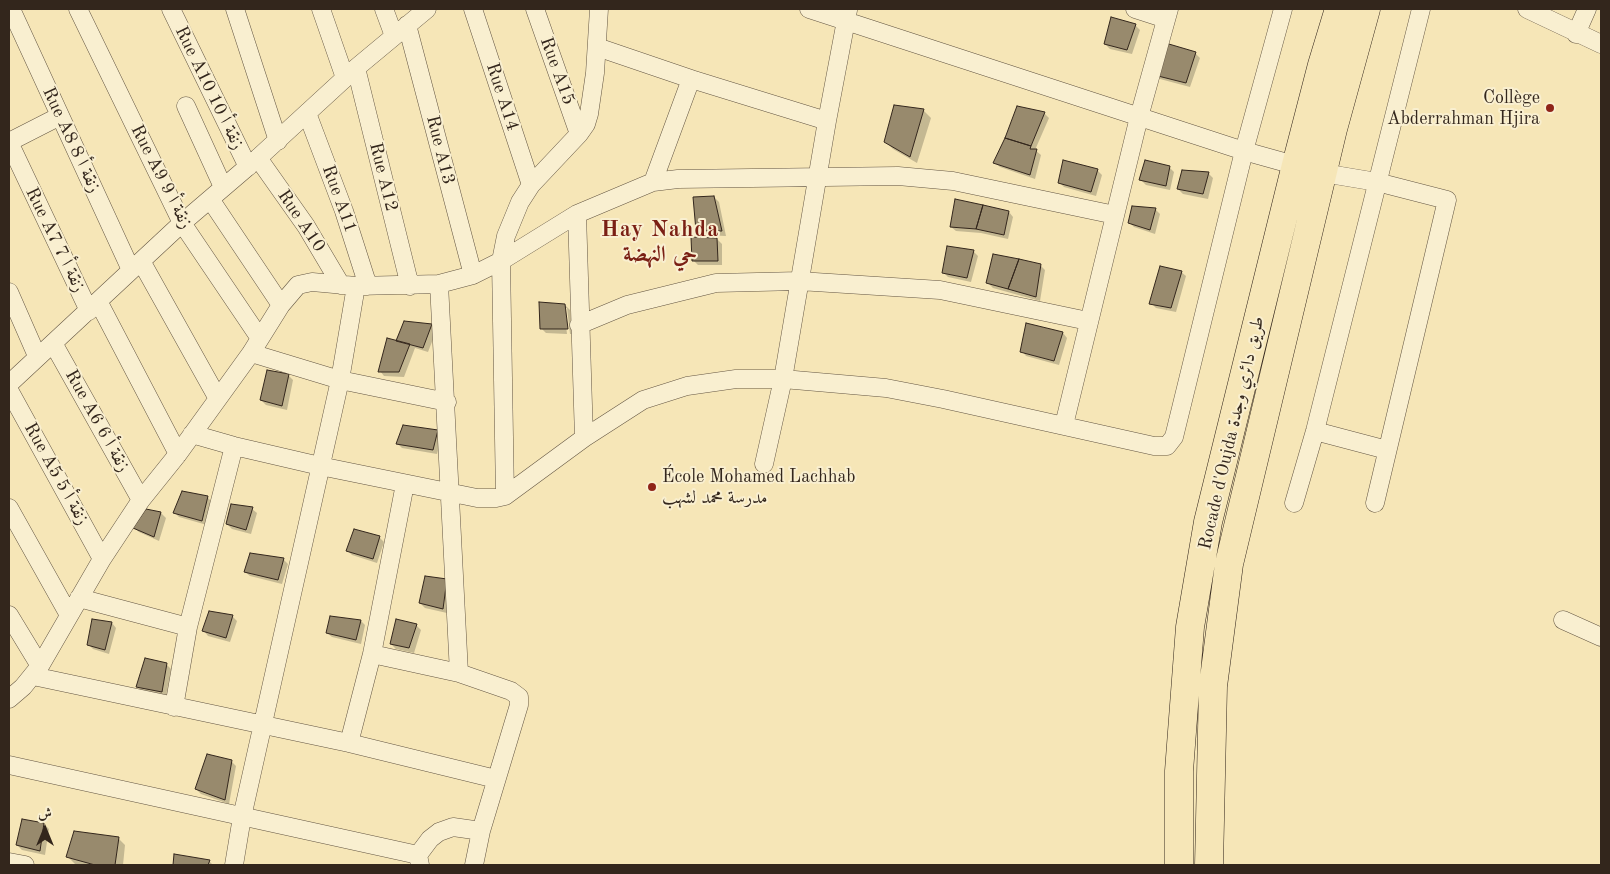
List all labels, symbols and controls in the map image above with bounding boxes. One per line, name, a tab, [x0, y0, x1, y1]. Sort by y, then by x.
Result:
street label: Rue A10 زنقة أ 10	[170, 23, 248, 153]
street label: Rue A15	[535, 34, 579, 108]
street label: Rue A14	[481, 60, 523, 134]
street label: Rue A8 زنقة أ 8	[37, 84, 105, 196]
place label: Collège Abderrahman Hjira	[1387, 87, 1540, 130]
marker: Collège Abderrahman Hjira	[1544, 102, 1556, 114]
street label: Rue A13	[421, 113, 459, 187]
street label: Rue A9 زنقة أ 9	[125, 121, 197, 233]
street label: Rue A12	[364, 140, 402, 214]
street label: Rue A11	[317, 162, 361, 236]
street label: Rue A7 زنقة أ 7	[20, 184, 90, 296]
street label: Rue A10	[272, 186, 330, 256]
district label: Hay Nahda حي النهضة	[600, 217, 720, 268]
street label: Rocade d'Oujda طريق دائري وجدة	[1195, 314, 1269, 552]
street label: Rue A6 زنقة أ 6	[60, 366, 134, 476]
street label: Rue A5 زنقة أ 5	[19, 419, 93, 529]
place label: École Mohamed Lachhab مدرسة محمد لشهب	[662, 466, 856, 508]
marker: École Mohamed Lachhab مدرسة محمد لشهب	[646, 481, 658, 493]
north arrow	[20, 804, 70, 854]
text: ش	[38, 807, 52, 821]

